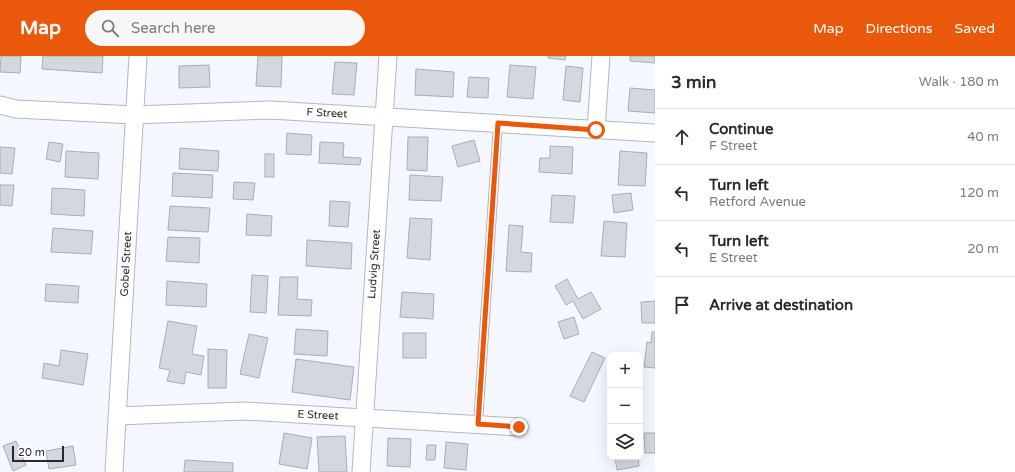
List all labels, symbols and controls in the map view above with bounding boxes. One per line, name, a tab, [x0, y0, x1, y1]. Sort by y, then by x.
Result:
search box	[85, 10, 365, 46]
text: Map	[20, 17, 61, 39]
icon: search	[99, 17, 121, 39]
text: Search here	[131, 19, 215, 37]
text: Map	[813, 20, 844, 37]
text: Directions	[866, 20, 933, 37]
text: Saved	[955, 20, 995, 37]
text: 3 min	[671, 72, 716, 93]
text: Walk · 180 m	[919, 74, 999, 90]
street label: F Street	[306, 105, 348, 121]
text: Continue	[709, 120, 773, 138]
route start	[587, 121, 605, 139]
icon: ahead	[671, 126, 693, 148]
text: 40 m	[967, 129, 999, 145]
text: F Street	[709, 138, 757, 154]
text: Turn left	[709, 176, 769, 194]
icon: left	[671, 182, 693, 204]
text: 120 m	[959, 185, 999, 201]
text: Retford Avenue	[709, 194, 806, 210]
street label: Ludvig Street	[365, 229, 383, 299]
street label: Gobel Street	[118, 231, 134, 297]
text: Turn left	[709, 232, 769, 250]
icon: left	[671, 238, 693, 260]
text: 20 m	[967, 241, 999, 257]
text: E Street	[709, 250, 758, 266]
icon: arrive	[671, 294, 693, 316]
text: Arrive at destination	[709, 296, 853, 314]
map controls	[607, 352, 643, 460]
button: +	[607, 352, 643, 388]
button: −	[607, 388, 643, 424]
street label: E Street	[297, 407, 339, 423]
route end	[510, 418, 528, 436]
button: layers	[607, 424, 643, 460]
scale bar	[12, 444, 64, 463]
text: 20 m	[18, 446, 45, 459]

